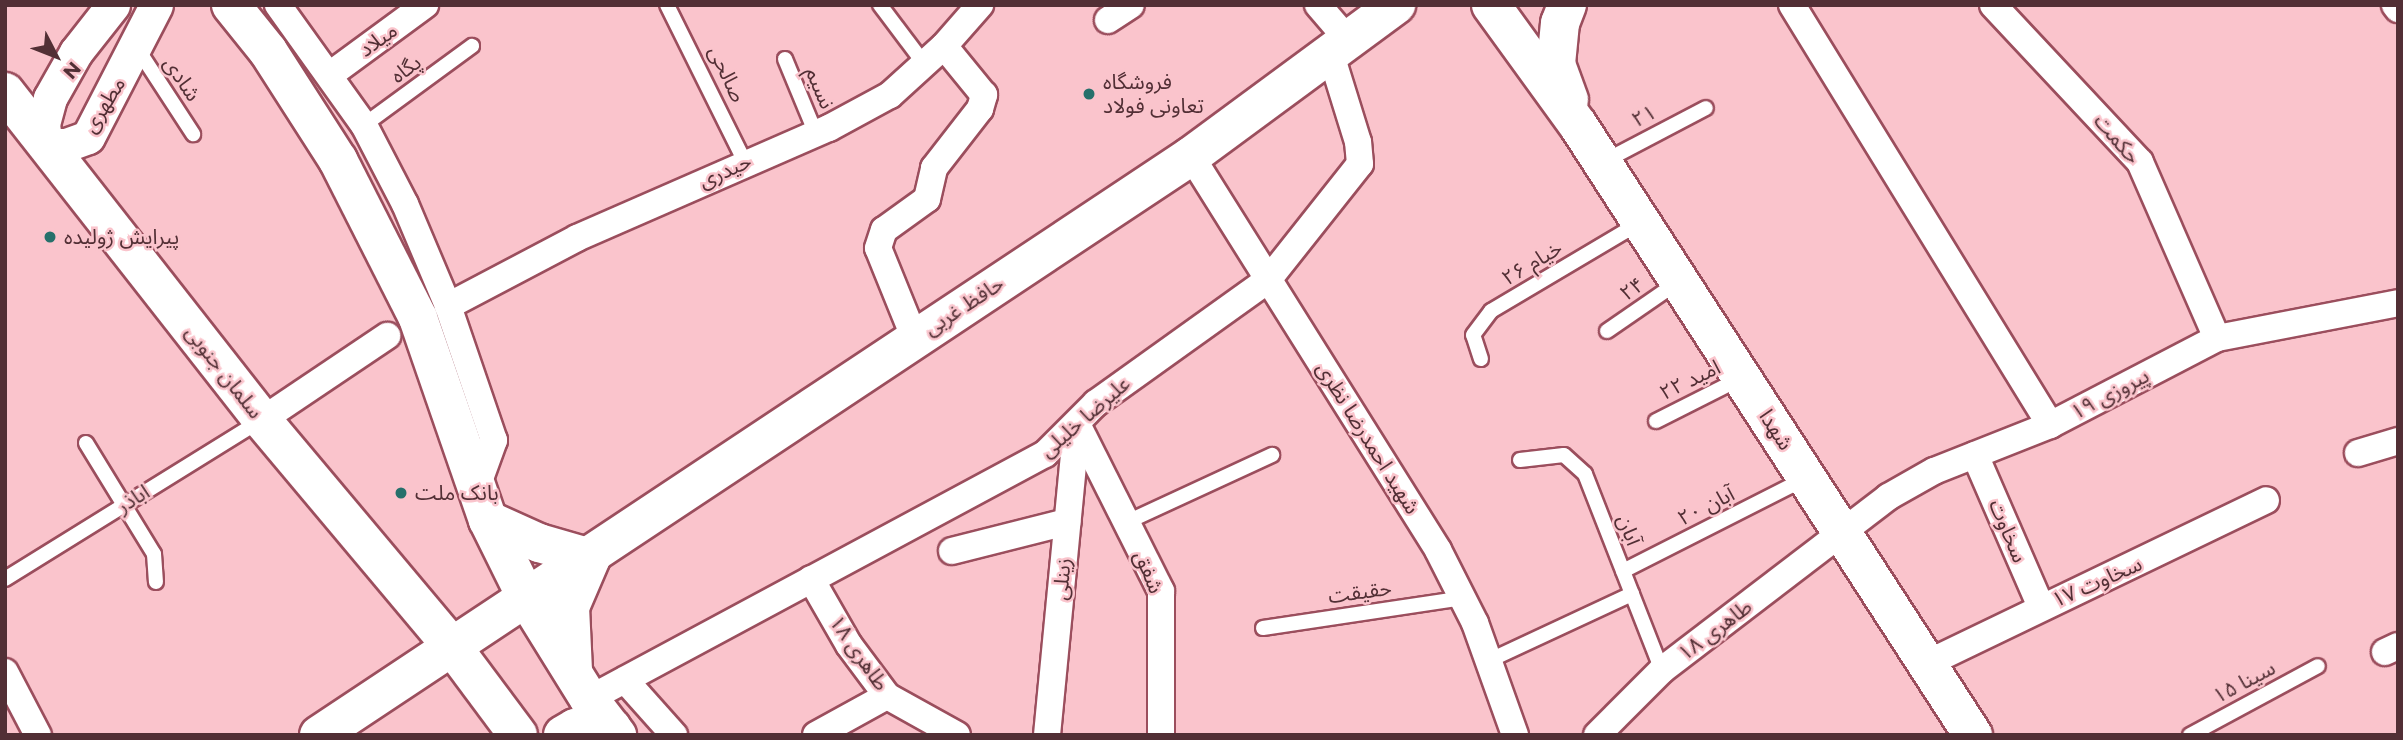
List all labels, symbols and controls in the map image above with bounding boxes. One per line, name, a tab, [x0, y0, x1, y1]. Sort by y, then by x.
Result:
street label: میلاد	[354, 18, 402, 62]
north arrow	[21, 21, 91, 91]
street label: صالحی	[703, 42, 751, 106]
street label: پگاه	[386, 50, 426, 88]
street label: شادی	[158, 52, 206, 106]
text: N	[58, 57, 86, 84]
street label: نسیم	[800, 63, 840, 113]
place label: فروشگاه تعاونی فولاد	[1103, 69, 1204, 119]
street label: مطهری	[77, 73, 131, 137]
marker: فروشگاه تعاونی فولاد	[1081, 86, 1097, 102]
street label: ۲۱	[1627, 99, 1661, 133]
street label: حکمت	[2088, 109, 2146, 169]
street label: حیدری	[695, 148, 755, 194]
place label: پیرایش ژولیده	[64, 224, 179, 250]
marker: پیرایش ژولیده	[42, 229, 58, 245]
street label: خیام ۲۶	[1497, 235, 1567, 291]
street label: حافظ غربی	[919, 271, 1009, 341]
street label: ۲۴	[1615, 272, 1649, 306]
street label: سلمان جنوبی	[180, 320, 268, 424]
street label: امید ۲۲	[1655, 355, 1725, 405]
street label: شهید احمدرضا نظری	[1311, 357, 1425, 519]
street label: پیروزی ۱۹	[2067, 363, 2153, 425]
street label: علیرضا خلیلی	[1035, 371, 1135, 463]
street label: شهدا	[1754, 405, 1798, 455]
street label: اباذر	[112, 479, 154, 519]
place label: بانک ملت	[415, 480, 499, 506]
street label: آبان ۲۰	[1673, 481, 1739, 531]
marker: بانک ملت	[393, 485, 409, 501]
street label: سخاوت	[1983, 496, 2033, 566]
street label: آبان	[1612, 511, 1646, 549]
street label: شفق	[1129, 547, 1169, 597]
street label: سخاوت ۱۷	[2048, 551, 2146, 613]
street label: زینلی	[1048, 557, 1076, 601]
street label: حقیقت	[1327, 575, 1393, 609]
street label: طاهری ۱۸	[1673, 594, 1757, 666]
street label: طاهری ۱۸	[824, 610, 894, 696]
street label: سینا ۱۵	[2208, 655, 2280, 709]

